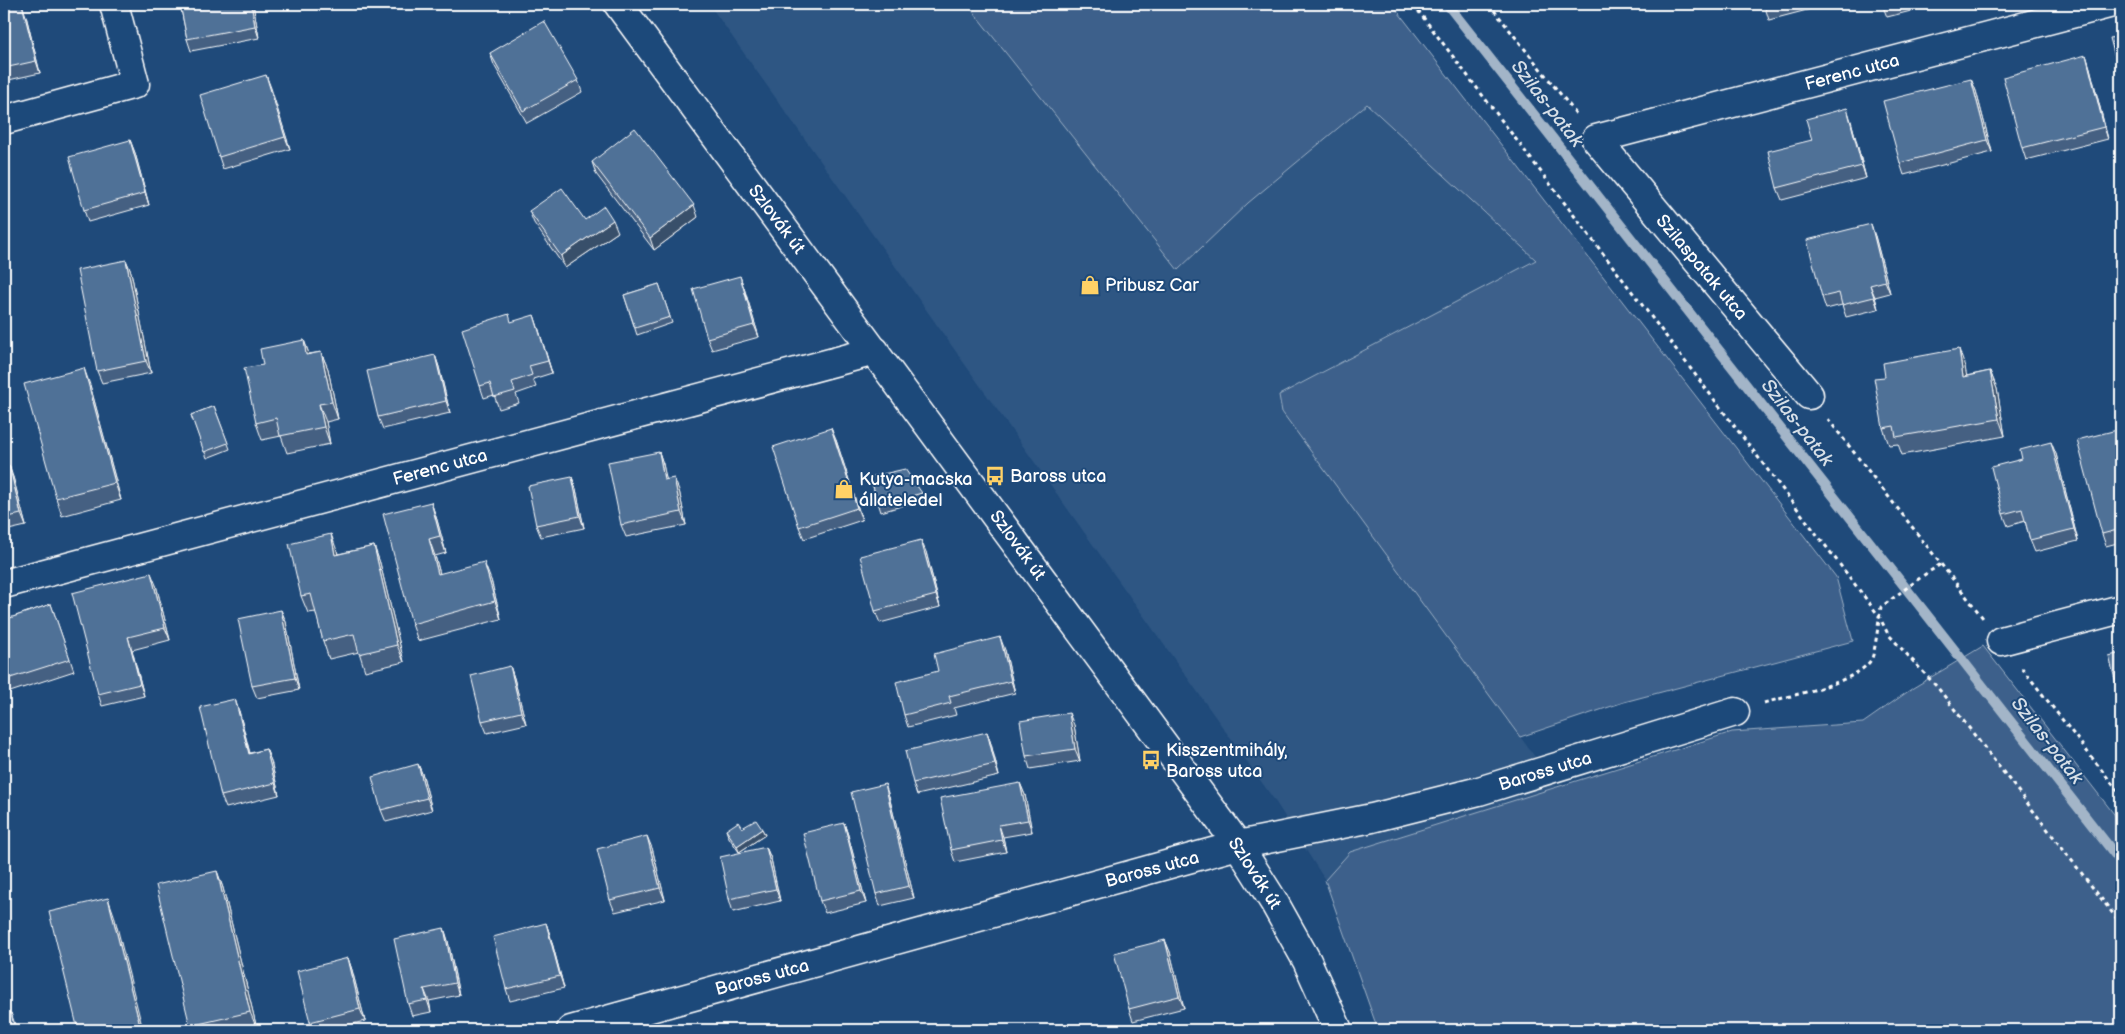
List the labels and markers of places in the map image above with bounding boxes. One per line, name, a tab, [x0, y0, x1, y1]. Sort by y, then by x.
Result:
shop icon: Pribusz Car	[1079, 274, 1101, 296]
place label: Pribusz Car	[1105, 275, 1199, 296]
bus stop icon: Baross utca	[984, 465, 1006, 487]
place label: Baross utca	[1010, 466, 1106, 487]
place label: Kutya-macska állateledel	[859, 469, 973, 511]
shop icon: Kutya-macska állateledel	[833, 478, 855, 500]
place label: Kisszentmihály, Baross utca	[1166, 740, 1287, 782]
bus stop icon: Kisszentmihály, Baross utca	[1140, 749, 1162, 771]

